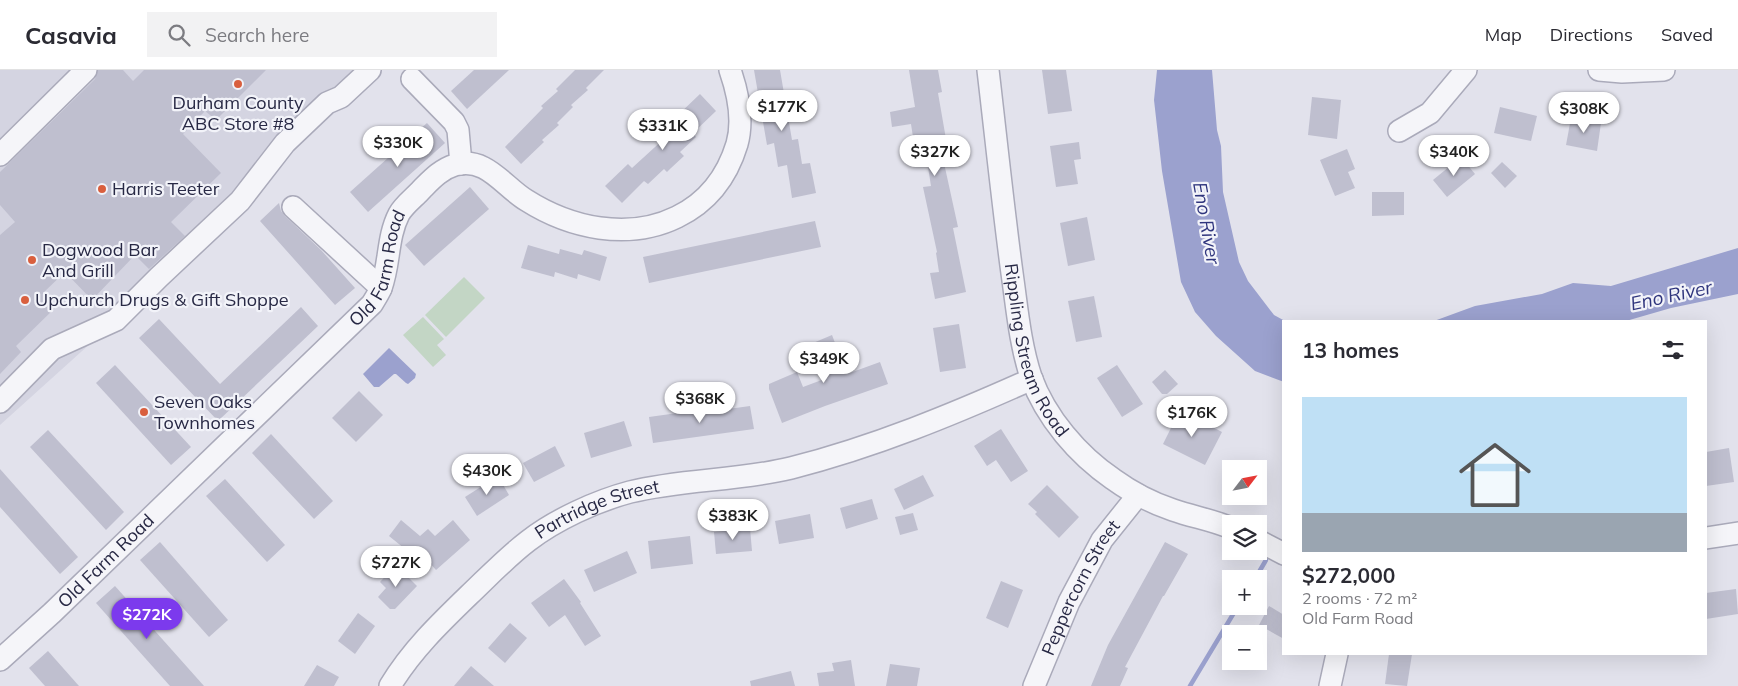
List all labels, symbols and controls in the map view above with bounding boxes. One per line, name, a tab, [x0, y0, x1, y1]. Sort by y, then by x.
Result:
search box	[147, 12, 497, 57]
text: Casavia	[25, 20, 117, 50]
icon: search	[165, 21, 193, 49]
text: Search here	[205, 23, 309, 47]
text: Map	[1485, 23, 1522, 46]
text: Directions	[1550, 23, 1633, 46]
text: Saved	[1661, 23, 1713, 46]
marker: Durham County ABC Store #8	[232, 78, 244, 90]
pin: $177K	[747, 90, 817, 132]
place label: Durham County ABC Store #8	[172, 91, 304, 135]
pin: $308K	[1549, 92, 1619, 134]
text: $177K	[757, 96, 807, 116]
text: $308K	[1559, 98, 1609, 118]
pin: $331K	[628, 108, 698, 151]
text: $331K	[638, 115, 688, 135]
pin: $330K	[363, 126, 433, 168]
text: $330K	[373, 132, 423, 152]
pin: $327K	[900, 134, 970, 177]
pin: $340K	[1419, 134, 1489, 177]
text: $327K	[910, 141, 960, 161]
text: $340K	[1429, 141, 1479, 161]
place label: Harris Teeter	[112, 177, 220, 200]
water label: Eno River	[1188, 180, 1226, 267]
marker: Harris Teeter	[96, 183, 108, 195]
street label: Old Farm Road	[344, 206, 410, 331]
place label: Dogwood Bar And Grill	[42, 238, 158, 282]
marker: Dogwood Bar And Grill	[26, 254, 38, 266]
street label: Rippling Stream Road	[1000, 262, 1074, 441]
water label: Eno River	[1628, 274, 1715, 315]
place label: Upchurch Drugs & Gift Shoppe	[35, 288, 289, 311]
marker: Upchurch Drugs & Gift Shoppe	[19, 294, 31, 306]
icon: filters	[1659, 336, 1687, 364]
text: 13 homes	[1302, 337, 1399, 363]
pin: $349K	[789, 342, 859, 384]
text: $349K	[799, 348, 849, 368]
pin: $368K	[665, 382, 735, 424]
text: $368K	[675, 388, 725, 408]
place label: Seven Oaks Townhomes	[154, 390, 255, 434]
pin: $176K	[1157, 396, 1227, 438]
text: $176K	[1167, 402, 1217, 422]
marker: Seven Oaks Townhomes	[138, 406, 150, 418]
icon: home	[1450, 430, 1540, 520]
pin: $430K	[452, 454, 522, 496]
text: $430K	[462, 460, 512, 480]
north arrow	[1222, 460, 1268, 505]
map controls	[1222, 460, 1267, 670]
street label: Partridge Street	[530, 474, 661, 544]
pin: $383K	[698, 498, 768, 541]
text: $383K	[708, 505, 758, 525]
street label: Old Farm Road	[52, 509, 159, 612]
street label: Peppercorn Street	[1036, 515, 1125, 659]
button: layers	[1222, 515, 1267, 560]
pin: $727K	[361, 546, 431, 588]
text: $727K	[371, 552, 421, 572]
text: $272,000	[1302, 562, 1395, 588]
button: +	[1222, 570, 1267, 615]
text: 2 rooms · 72 m²	[1302, 588, 1417, 608]
pin: $272K	[112, 598, 182, 640]
text: $272K	[122, 604, 172, 624]
text: Old Farm Road	[1302, 608, 1413, 628]
button: −	[1222, 625, 1267, 670]

